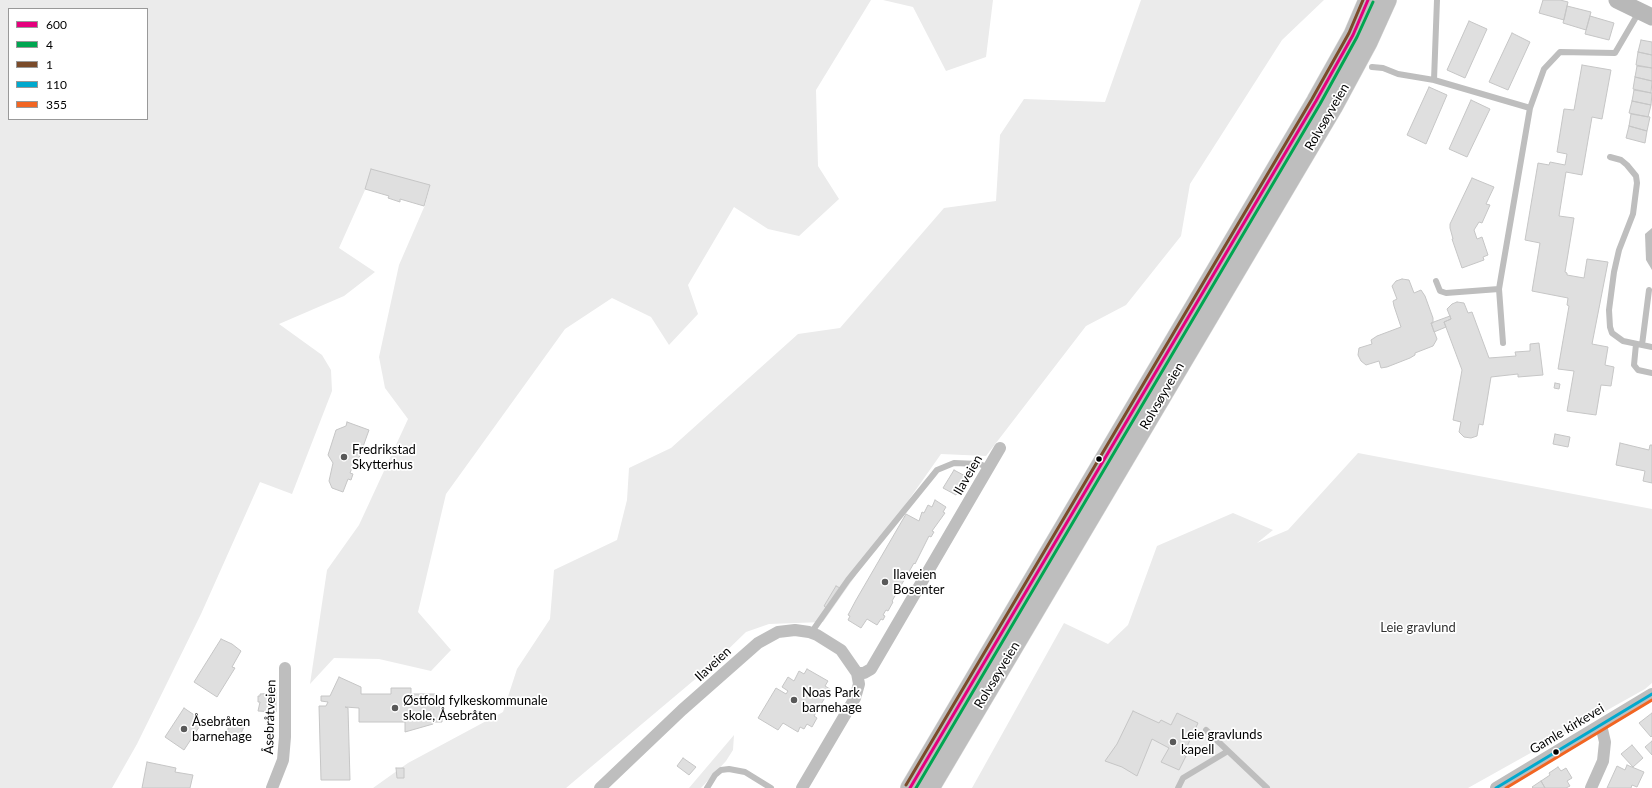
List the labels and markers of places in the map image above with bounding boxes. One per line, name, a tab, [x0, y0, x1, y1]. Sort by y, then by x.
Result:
place label: Fredrikstad Skytterhus	[352, 442, 416, 473]
marker: Fredrikstad Skytterhus	[339, 452, 349, 462]
unlabelled marker	[1094, 454, 1104, 464]
place label: Ilaveien Bosenter	[893, 567, 945, 598]
marker: Ilaveien Bosenter	[880, 577, 890, 587]
place label: Noas Park barnehage	[802, 685, 862, 716]
place label: Østfold fylkeskommunale skole, Åsebråten	[403, 693, 548, 724]
marker: Noas Park barnehage	[789, 695, 799, 705]
marker: Østfold fylkeskommunale skole, Åsebråten	[390, 703, 400, 713]
place label: Åsebråten barnehage	[192, 714, 252, 745]
marker: Åsebråten barnehage	[179, 724, 189, 734]
place label: Leie gravlunds kapell	[1181, 727, 1262, 758]
marker: Leie gravlunds kapell	[1168, 737, 1178, 747]
unlabelled marker	[1551, 747, 1561, 757]

